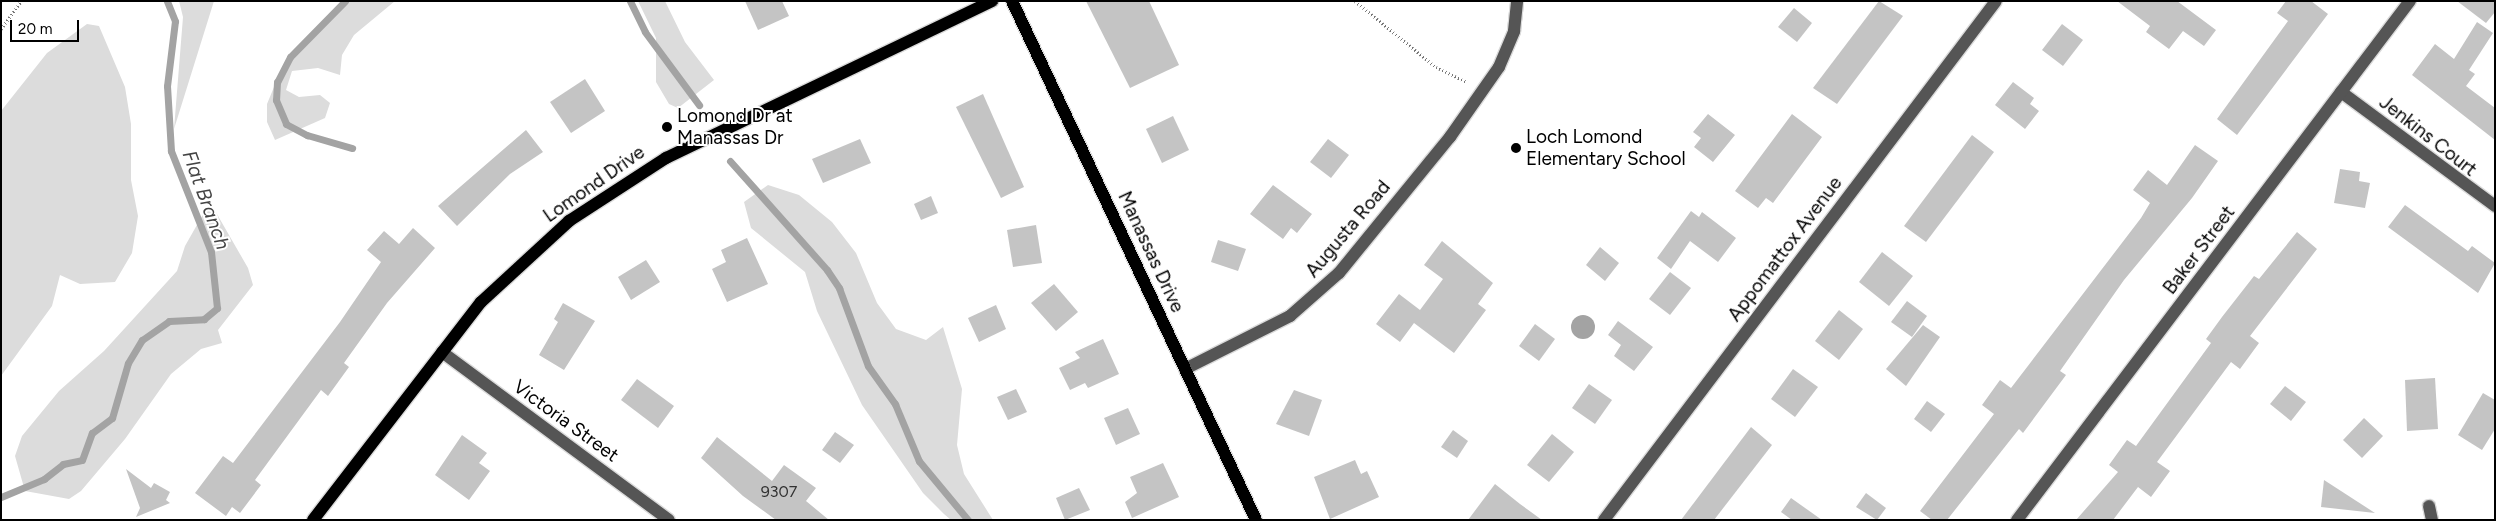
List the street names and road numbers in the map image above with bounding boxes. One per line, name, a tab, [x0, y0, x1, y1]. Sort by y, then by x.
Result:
street label: Jenkins Court	[2375, 91, 2481, 181]
street label: Lomond Drive	[539, 141, 649, 227]
street label: Appomattox Avenue	[1723, 172, 1847, 326]
street label: Augusta Road	[1301, 176, 1395, 282]
street label: Manassas Drive	[1113, 188, 1189, 316]
street label: Baker Street	[2158, 201, 2240, 299]
street label: Victoria Street	[509, 375, 623, 467]

